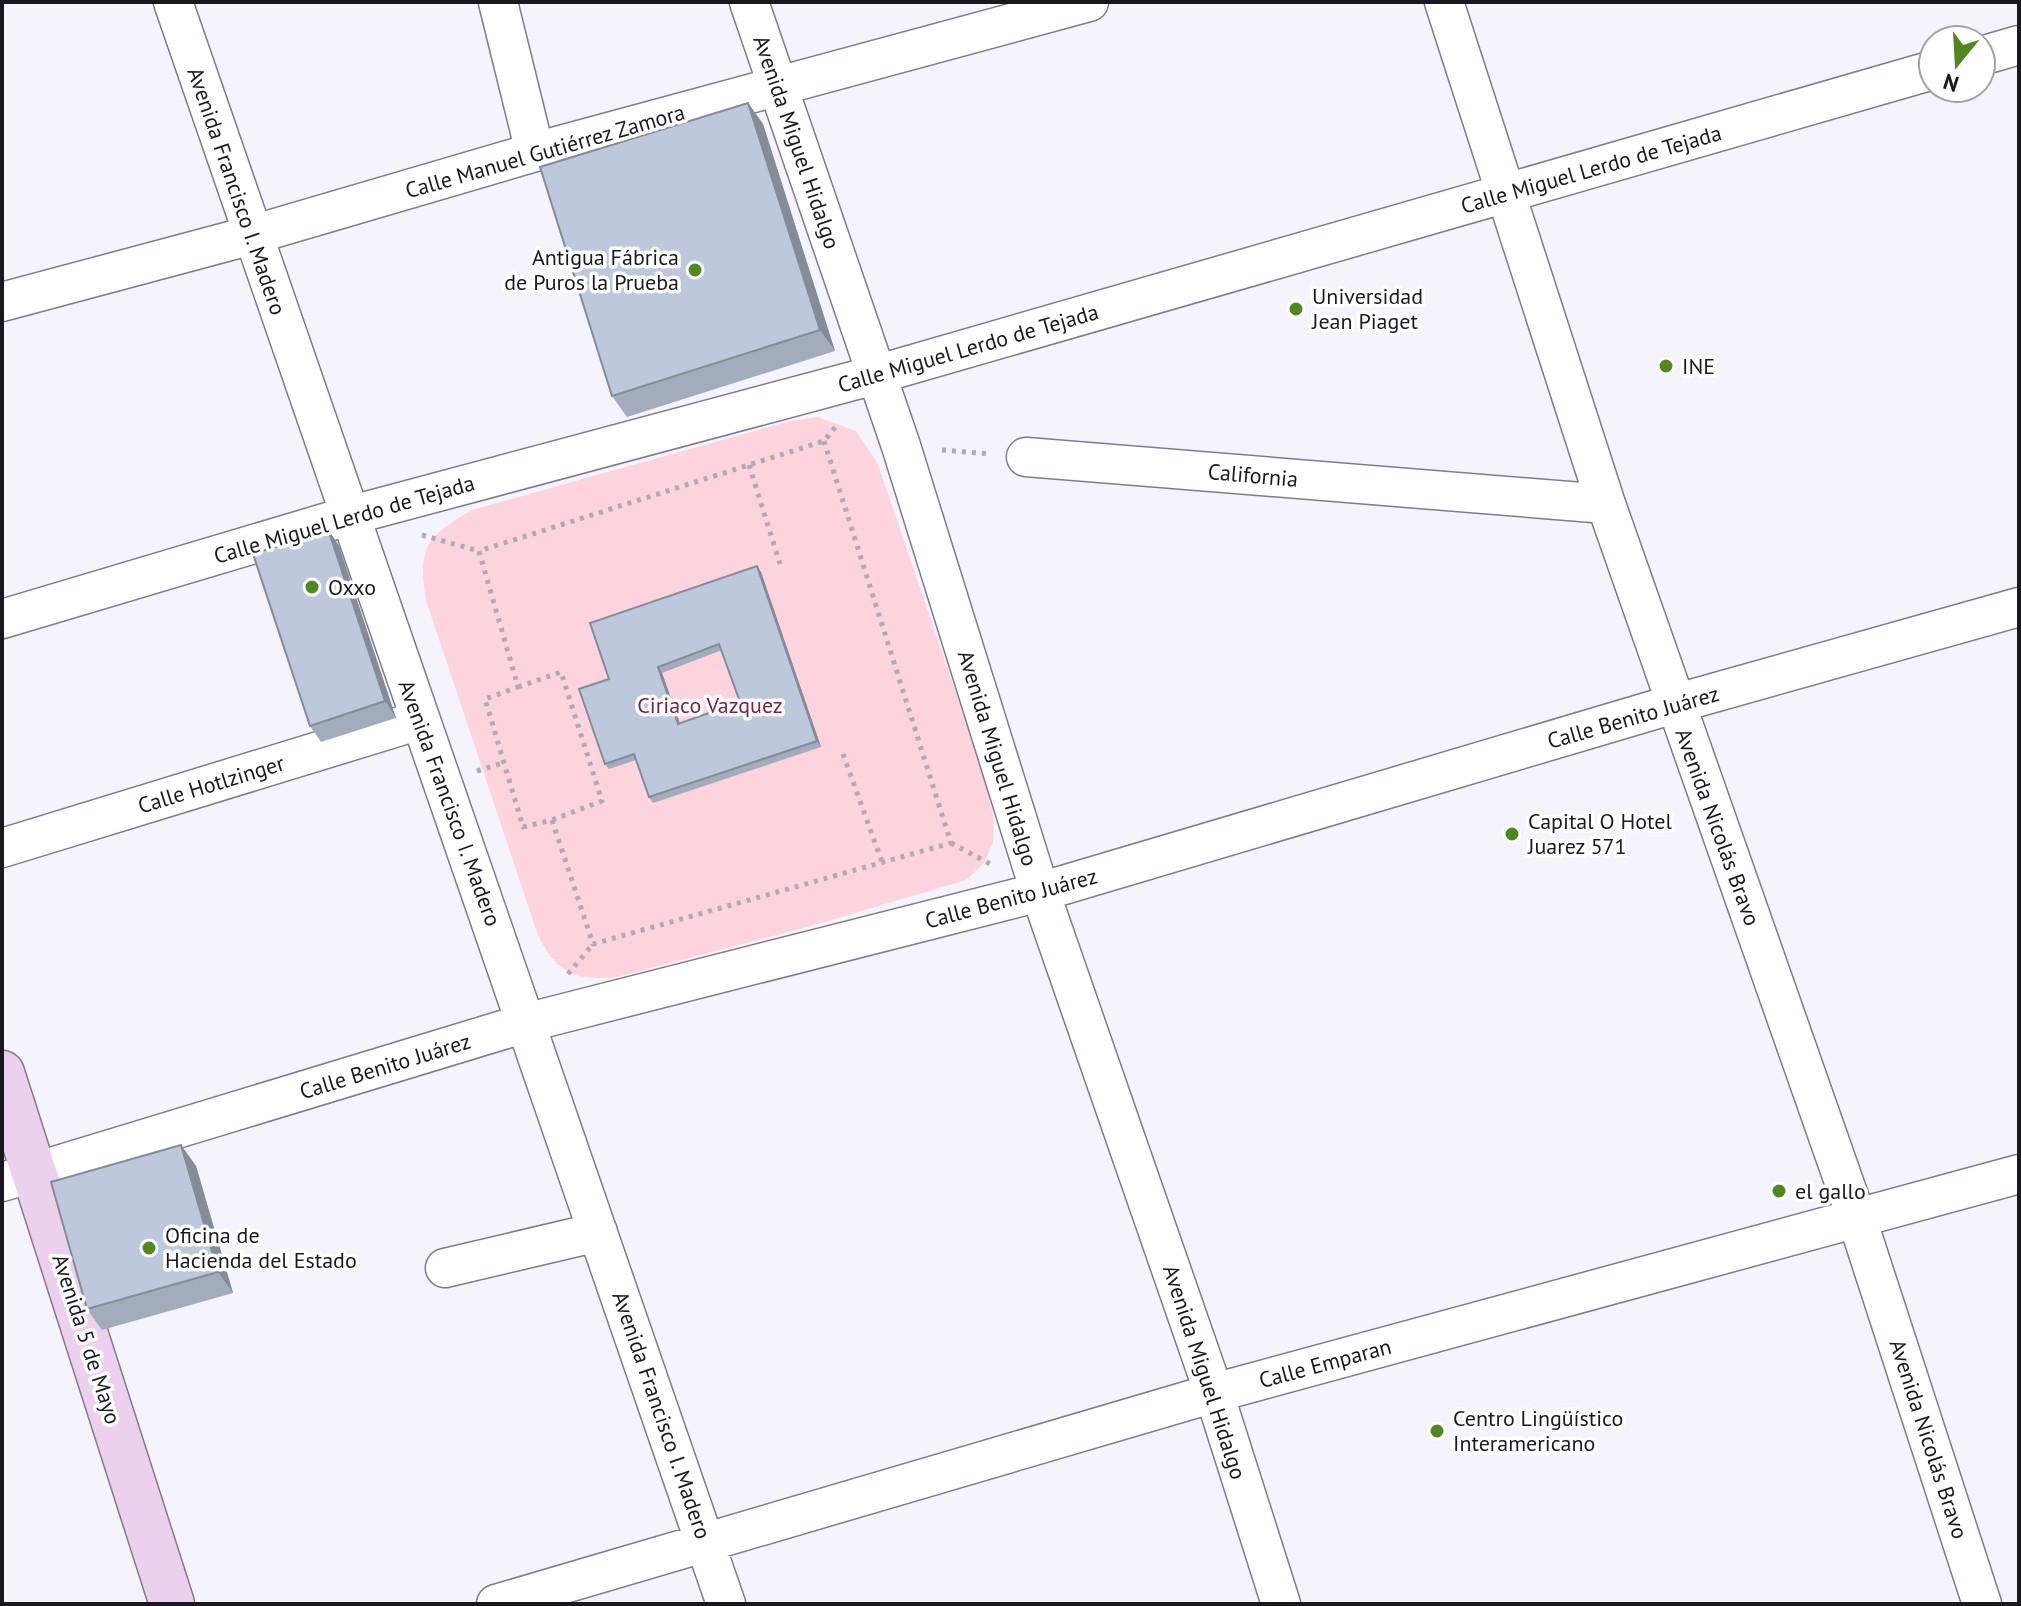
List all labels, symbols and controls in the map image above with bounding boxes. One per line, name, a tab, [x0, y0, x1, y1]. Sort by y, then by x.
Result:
north arrow	[1917, 24, 1997, 104]
street label: Avenida Miguel Hidalgo	[747, 31, 847, 253]
street label: Avenida Francisco I. Madero	[181, 64, 293, 318]
text: N	[1940, 67, 1962, 99]
street label: Calle Manuel Gutiérrez Zamora	[402, 98, 688, 204]
street label: Calle Miguel Lerdo de Tejada	[1457, 118, 1725, 220]
place label: Antigua Fábrica de Puros la Prueba	[504, 243, 679, 296]
marker: Antigua Fábrica de Puros la Prueba	[686, 261, 704, 279]
place label: Universidad Jean Piaget	[1311, 282, 1423, 335]
street label: Calle Miguel Lerdo de Tejada	[834, 297, 1102, 399]
marker: Universidad Jean Piaget	[1287, 300, 1305, 318]
place label: INE	[1682, 352, 1715, 380]
marker: INE	[1657, 357, 1675, 375]
street label: California	[1207, 457, 1299, 493]
street label: Calle Miguel Lerdo de Tejada	[210, 468, 478, 570]
place label: Oxxo	[328, 573, 376, 601]
marker: Oxxo	[303, 578, 321, 596]
street label: Avenida Miguel Hidalgo	[952, 647, 1044, 869]
street label: Avenida Francisco I. Madero	[392, 676, 508, 930]
street label: Calle Benito Juárez	[1544, 679, 1722, 755]
park label: Ciriaco Vazquez	[637, 691, 783, 719]
street label: Avenida Nicolás Bravo	[1669, 724, 1767, 930]
street label: Calle Hotlzinger	[134, 748, 288, 820]
place label: Capital O Hotel Juarez 571	[1527, 807, 1672, 860]
marker: Capital O Hotel Juarez 571	[1503, 825, 1521, 843]
street label: Calle Benito Juárez	[922, 862, 1100, 934]
street label: Calle Benito Juárez	[296, 1027, 474, 1105]
place label: el gallo	[1795, 1177, 1866, 1205]
marker: el gallo	[1770, 1182, 1788, 1200]
place label: Oficina de Hacienda del Estado	[165, 1221, 357, 1274]
marker: Oficina de Hacienda del Estado	[140, 1239, 158, 1257]
street label: Avenida 5 de Mayo	[46, 1250, 128, 1428]
street label: Avenida Miguel Hidalgo	[1157, 1261, 1253, 1483]
street label: Avenida Francisco I. Madero	[606, 1288, 718, 1542]
street label: Calle Emparan	[1256, 1332, 1394, 1394]
street label: Avenida Nicolás Bravo	[1884, 1336, 1974, 1542]
place label: Centro Lingüístico Interamericano	[1453, 1404, 1623, 1457]
marker: Centro Lingüístico Interamericano	[1428, 1422, 1446, 1440]

